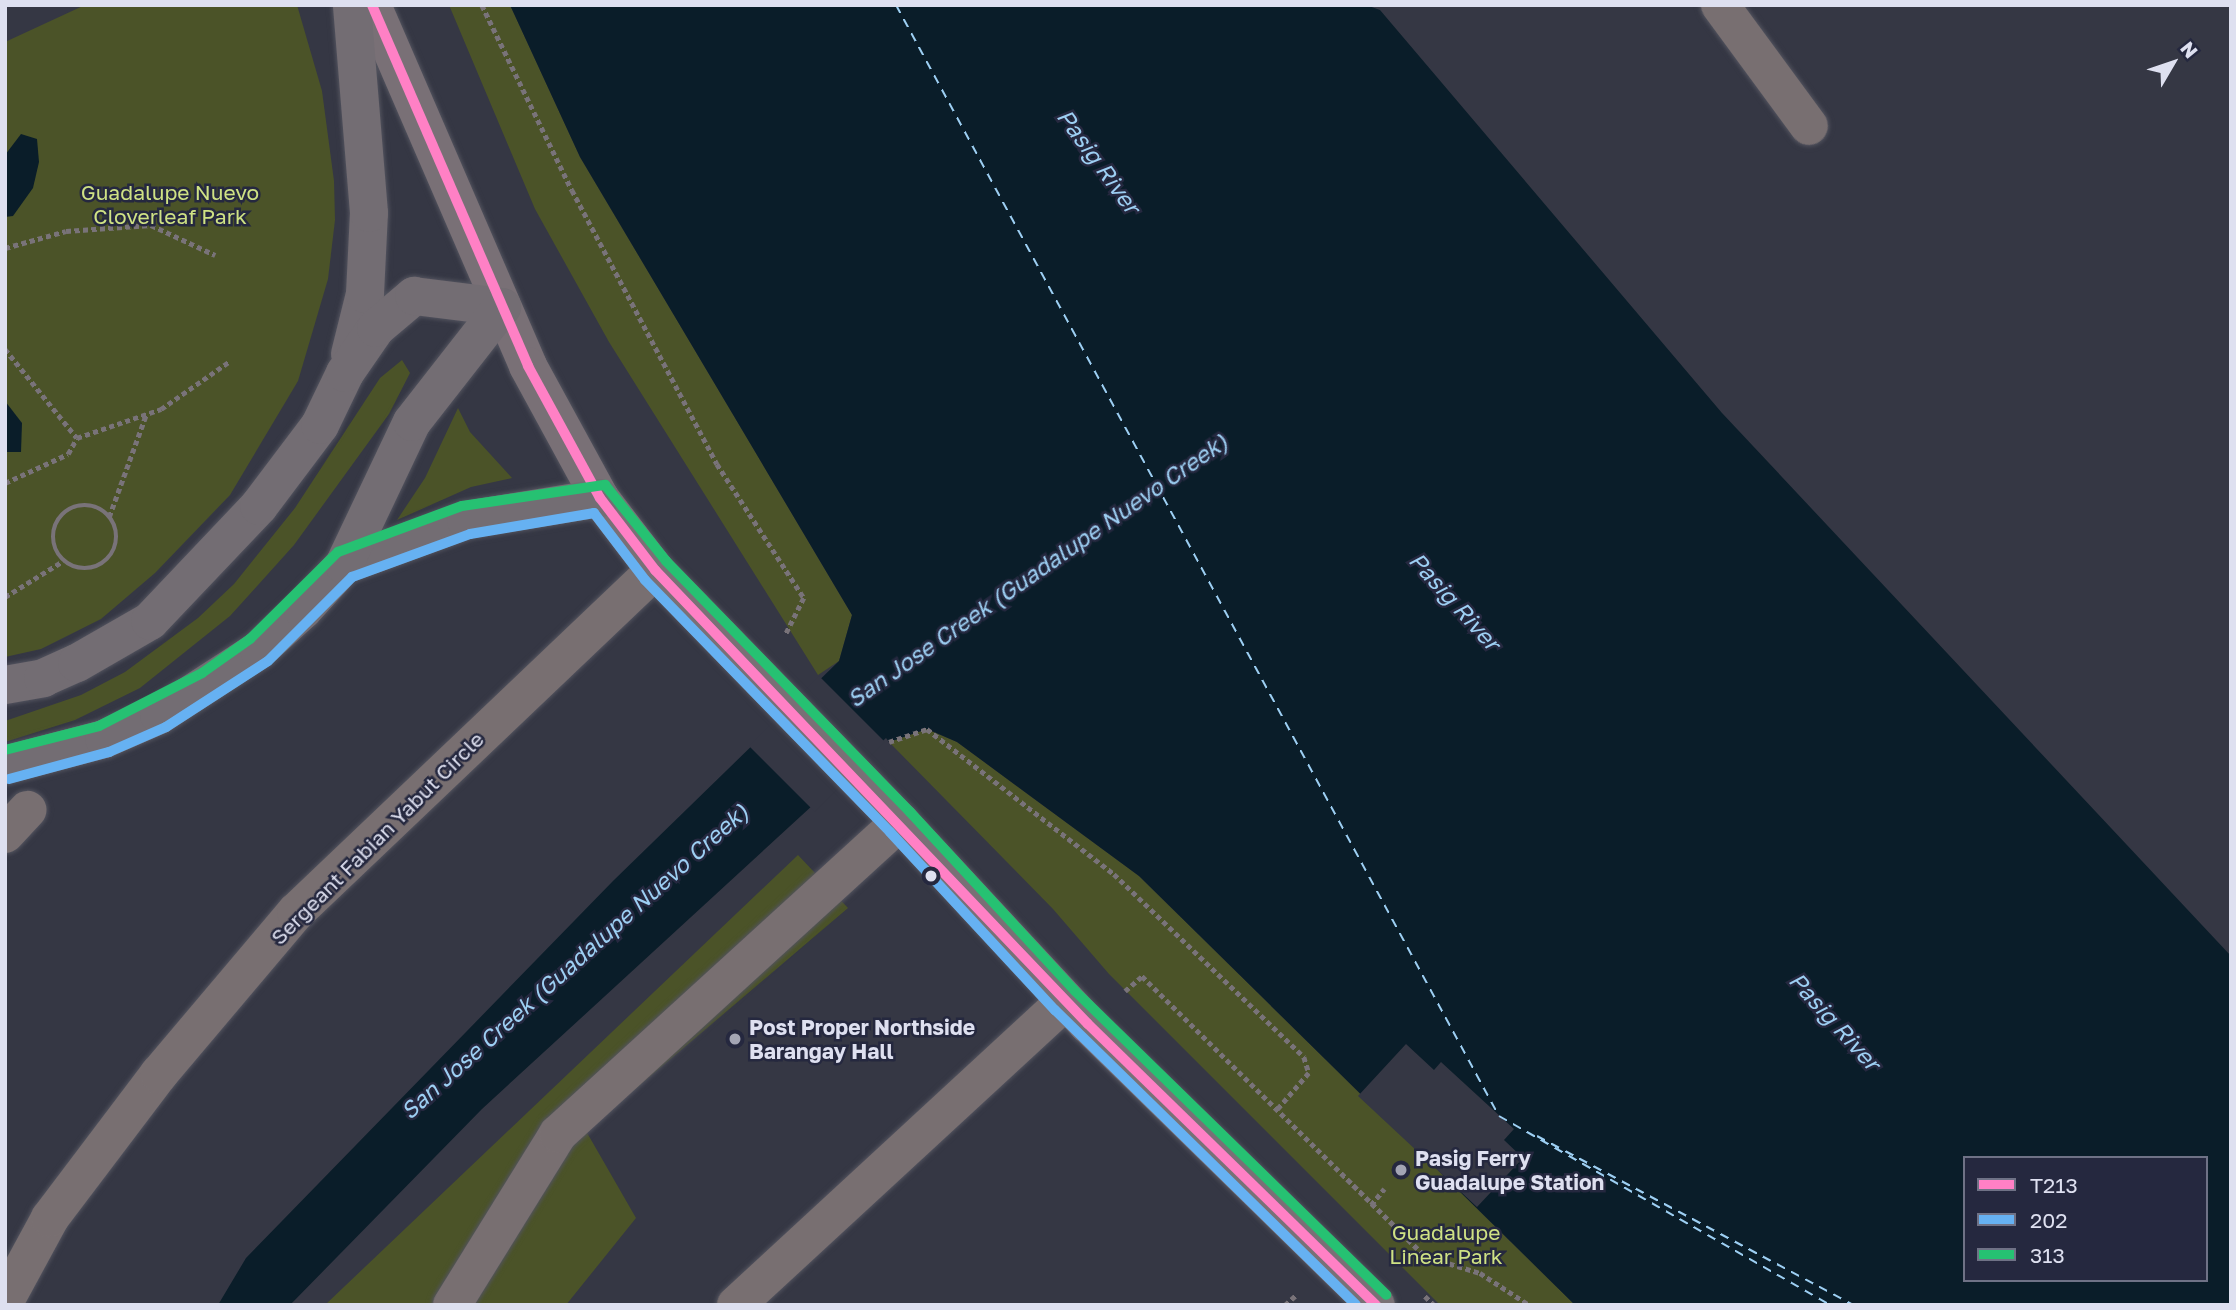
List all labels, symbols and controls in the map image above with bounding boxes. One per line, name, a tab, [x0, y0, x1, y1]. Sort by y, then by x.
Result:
north arrow	[2138, 28, 2208, 98]
text: N	[2176, 37, 2203, 62]
water label: Pasig River	[1052, 103, 1146, 219]
park label: Guadalupe Nuevo Cloverleaf Park	[81, 179, 259, 229]
water label: San Jose Creek (Guadalupe Nuevo Creek)	[842, 427, 1232, 713]
water label: Pasig River	[1404, 546, 1506, 656]
street label: Sergeant Fabian Yabut Circle	[265, 726, 489, 950]
water label: San Jose Creek (Guadalupe Nuevo Creek)	[395, 798, 753, 1124]
unlabelled marker	[924, 869, 938, 883]
water label: Pasig River	[1784, 966, 1886, 1076]
place label: Post Proper Northside Barangay Hall	[749, 1014, 975, 1064]
marker: Post Proper Northside Barangay Hall	[727, 1031, 743, 1047]
place label: Pasig Ferry Guadalupe Station	[1415, 1145, 1604, 1195]
legend	[1963, 1156, 2208, 1282]
marker: Pasig Ferry Guadalupe Station	[1393, 1162, 1409, 1178]
text: T213	[2030, 1172, 2078, 1198]
text: 202	[2030, 1207, 2067, 1233]
park label: Guadalupe Linear Park	[1389, 1219, 1503, 1269]
text: 313	[2030, 1242, 2065, 1268]

